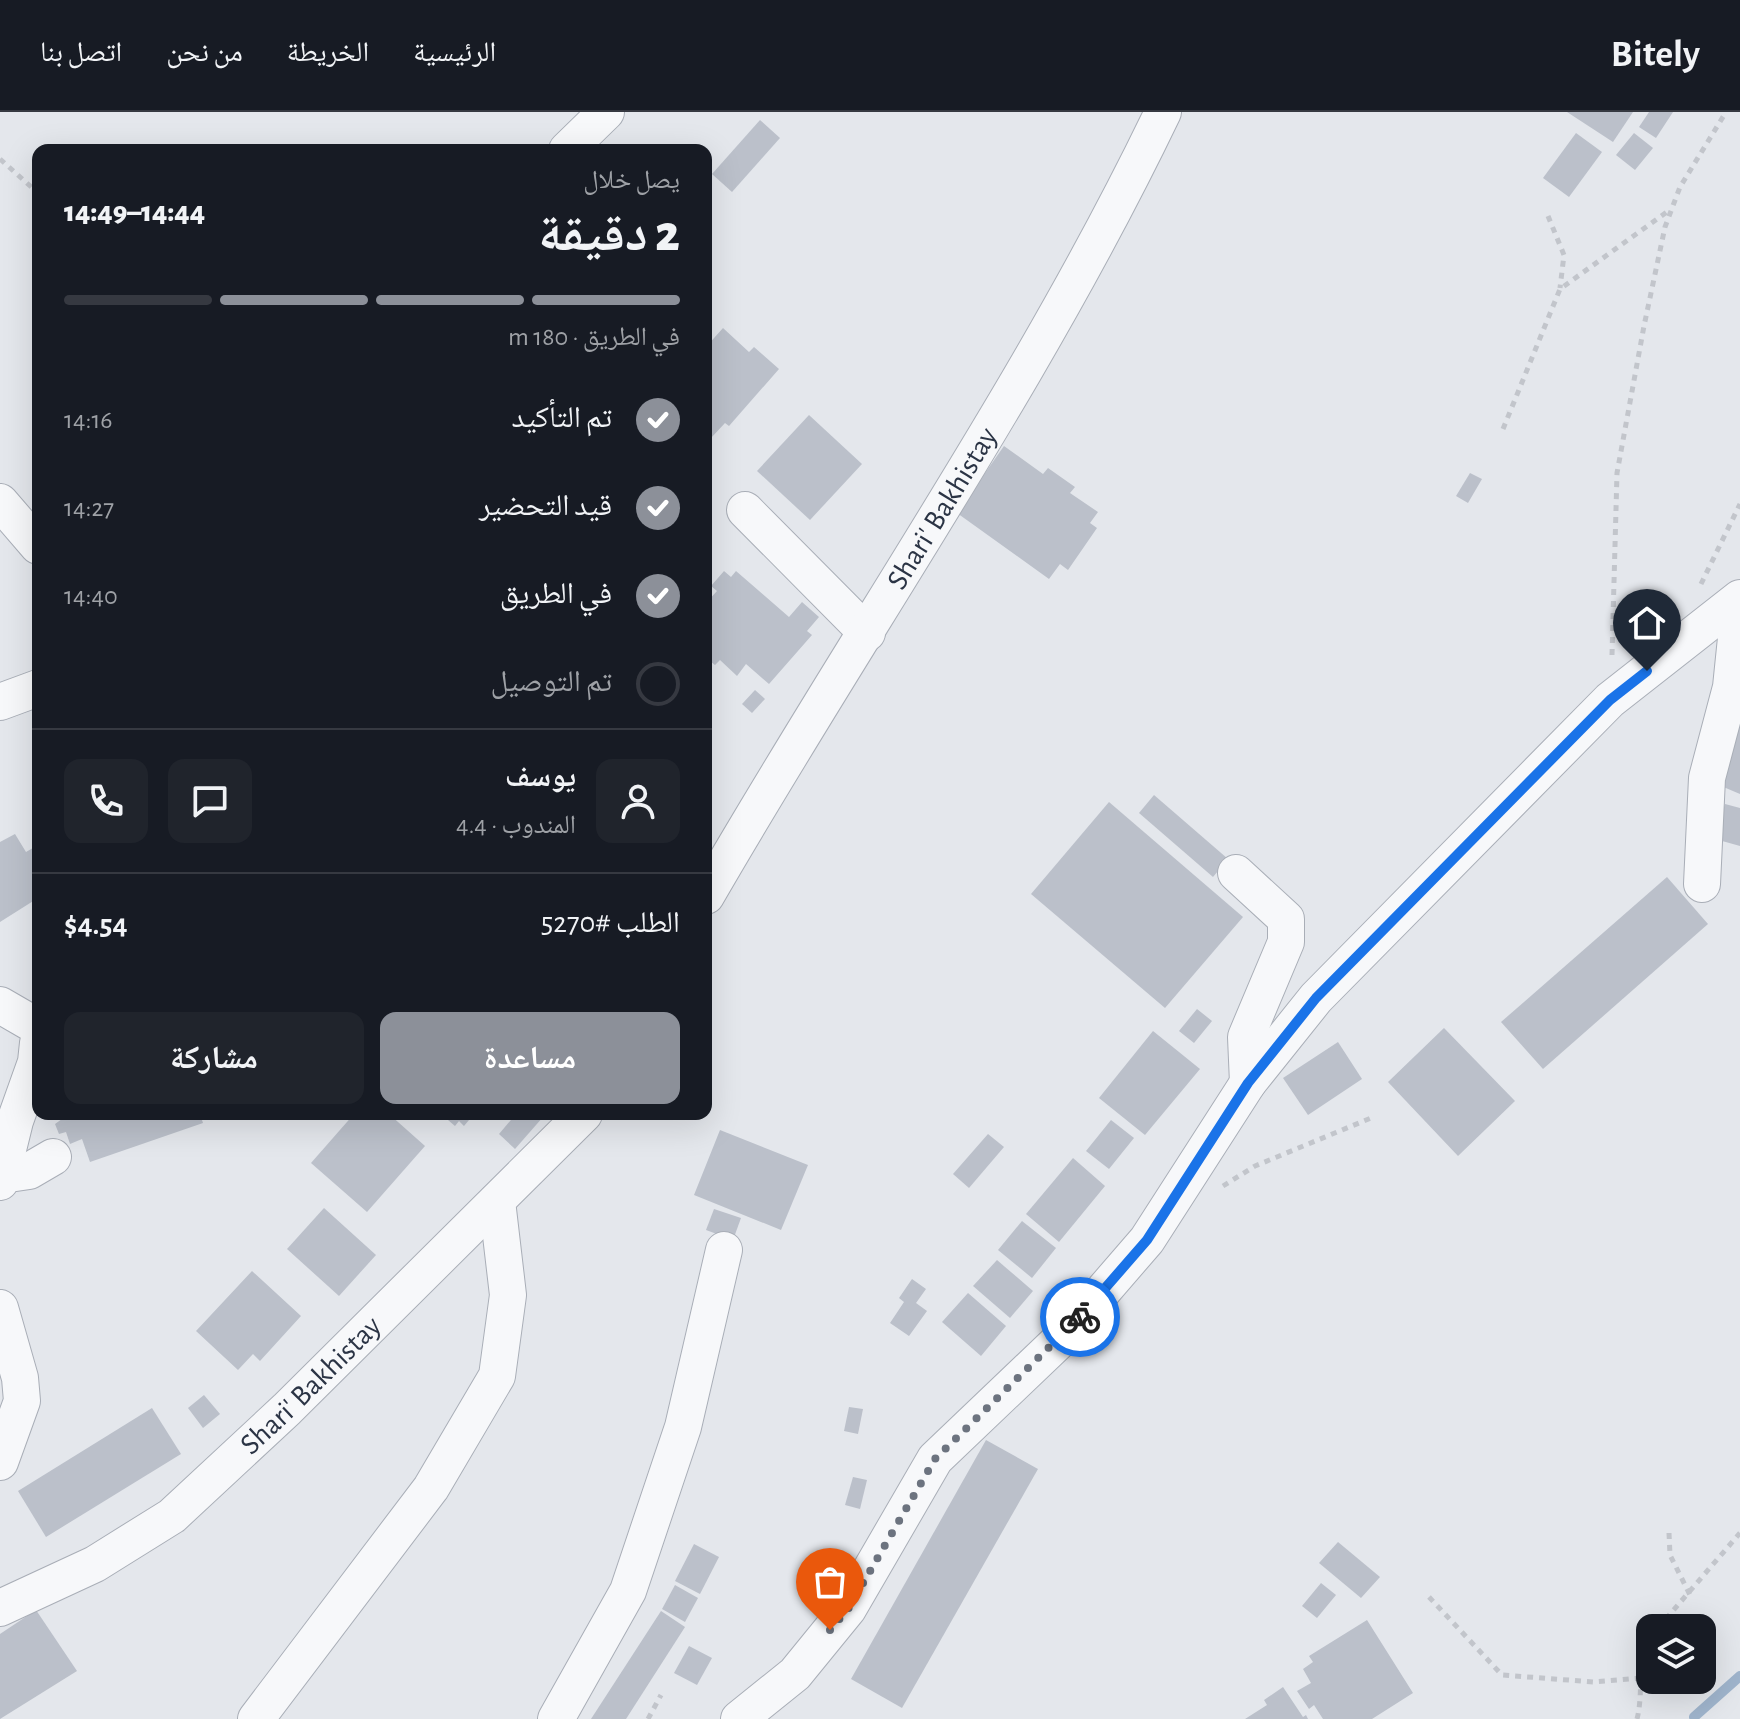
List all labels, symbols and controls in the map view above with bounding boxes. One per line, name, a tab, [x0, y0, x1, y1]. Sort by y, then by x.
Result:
text: Bitely	[1611, 36, 1700, 74]
text: اتصل بنا	[40, 39, 122, 67]
text: من نحن	[166, 39, 243, 67]
text: الخريطة	[287, 39, 369, 67]
text: الرئيسية	[413, 39, 496, 67]
text: يصل خلال	[583, 167, 680, 193]
text: 14:44–14:49	[64, 197, 205, 227]
text: 2 دقيقة	[538, 208, 680, 260]
text: في الطريق · 180 m	[508, 324, 680, 350]
icon: check	[636, 398, 680, 442]
text: تم التأكيد	[512, 403, 612, 433]
text: 14:16	[64, 407, 113, 433]
street label: Shari' Bakhistay	[882, 422, 1003, 595]
icon: check	[636, 486, 680, 530]
text: قيد التحضير	[479, 491, 612, 521]
text: 14:27	[64, 495, 114, 521]
icon: check	[636, 574, 680, 618]
text: في الطريق	[500, 579, 612, 609]
text: 14:40	[64, 583, 118, 609]
pin	[1613, 589, 1681, 671]
icon: home	[1625, 601, 1669, 645]
text: تم التوصيل	[490, 667, 612, 697]
button: phone	[64, 759, 148, 843]
button: chat	[168, 759, 252, 843]
button: person	[596, 759, 680, 843]
text: يوسف	[505, 762, 576, 792]
text: المندوب · 4.4	[456, 812, 576, 838]
text: الطلب #5270	[541, 908, 680, 938]
text: $4.54	[64, 910, 128, 940]
button: مشاركة	[64, 1012, 364, 1104]
button: مساعدة	[380, 1012, 680, 1104]
courier	[1040, 1277, 1120, 1357]
icon: bike	[1058, 1295, 1102, 1339]
street label: Shari' Bakhistay	[235, 1311, 387, 1460]
pin	[796, 1548, 864, 1630]
icon: bag	[808, 1560, 852, 1604]
map controls	[1636, 1614, 1716, 1694]
button: layers	[1636, 1614, 1716, 1694]

